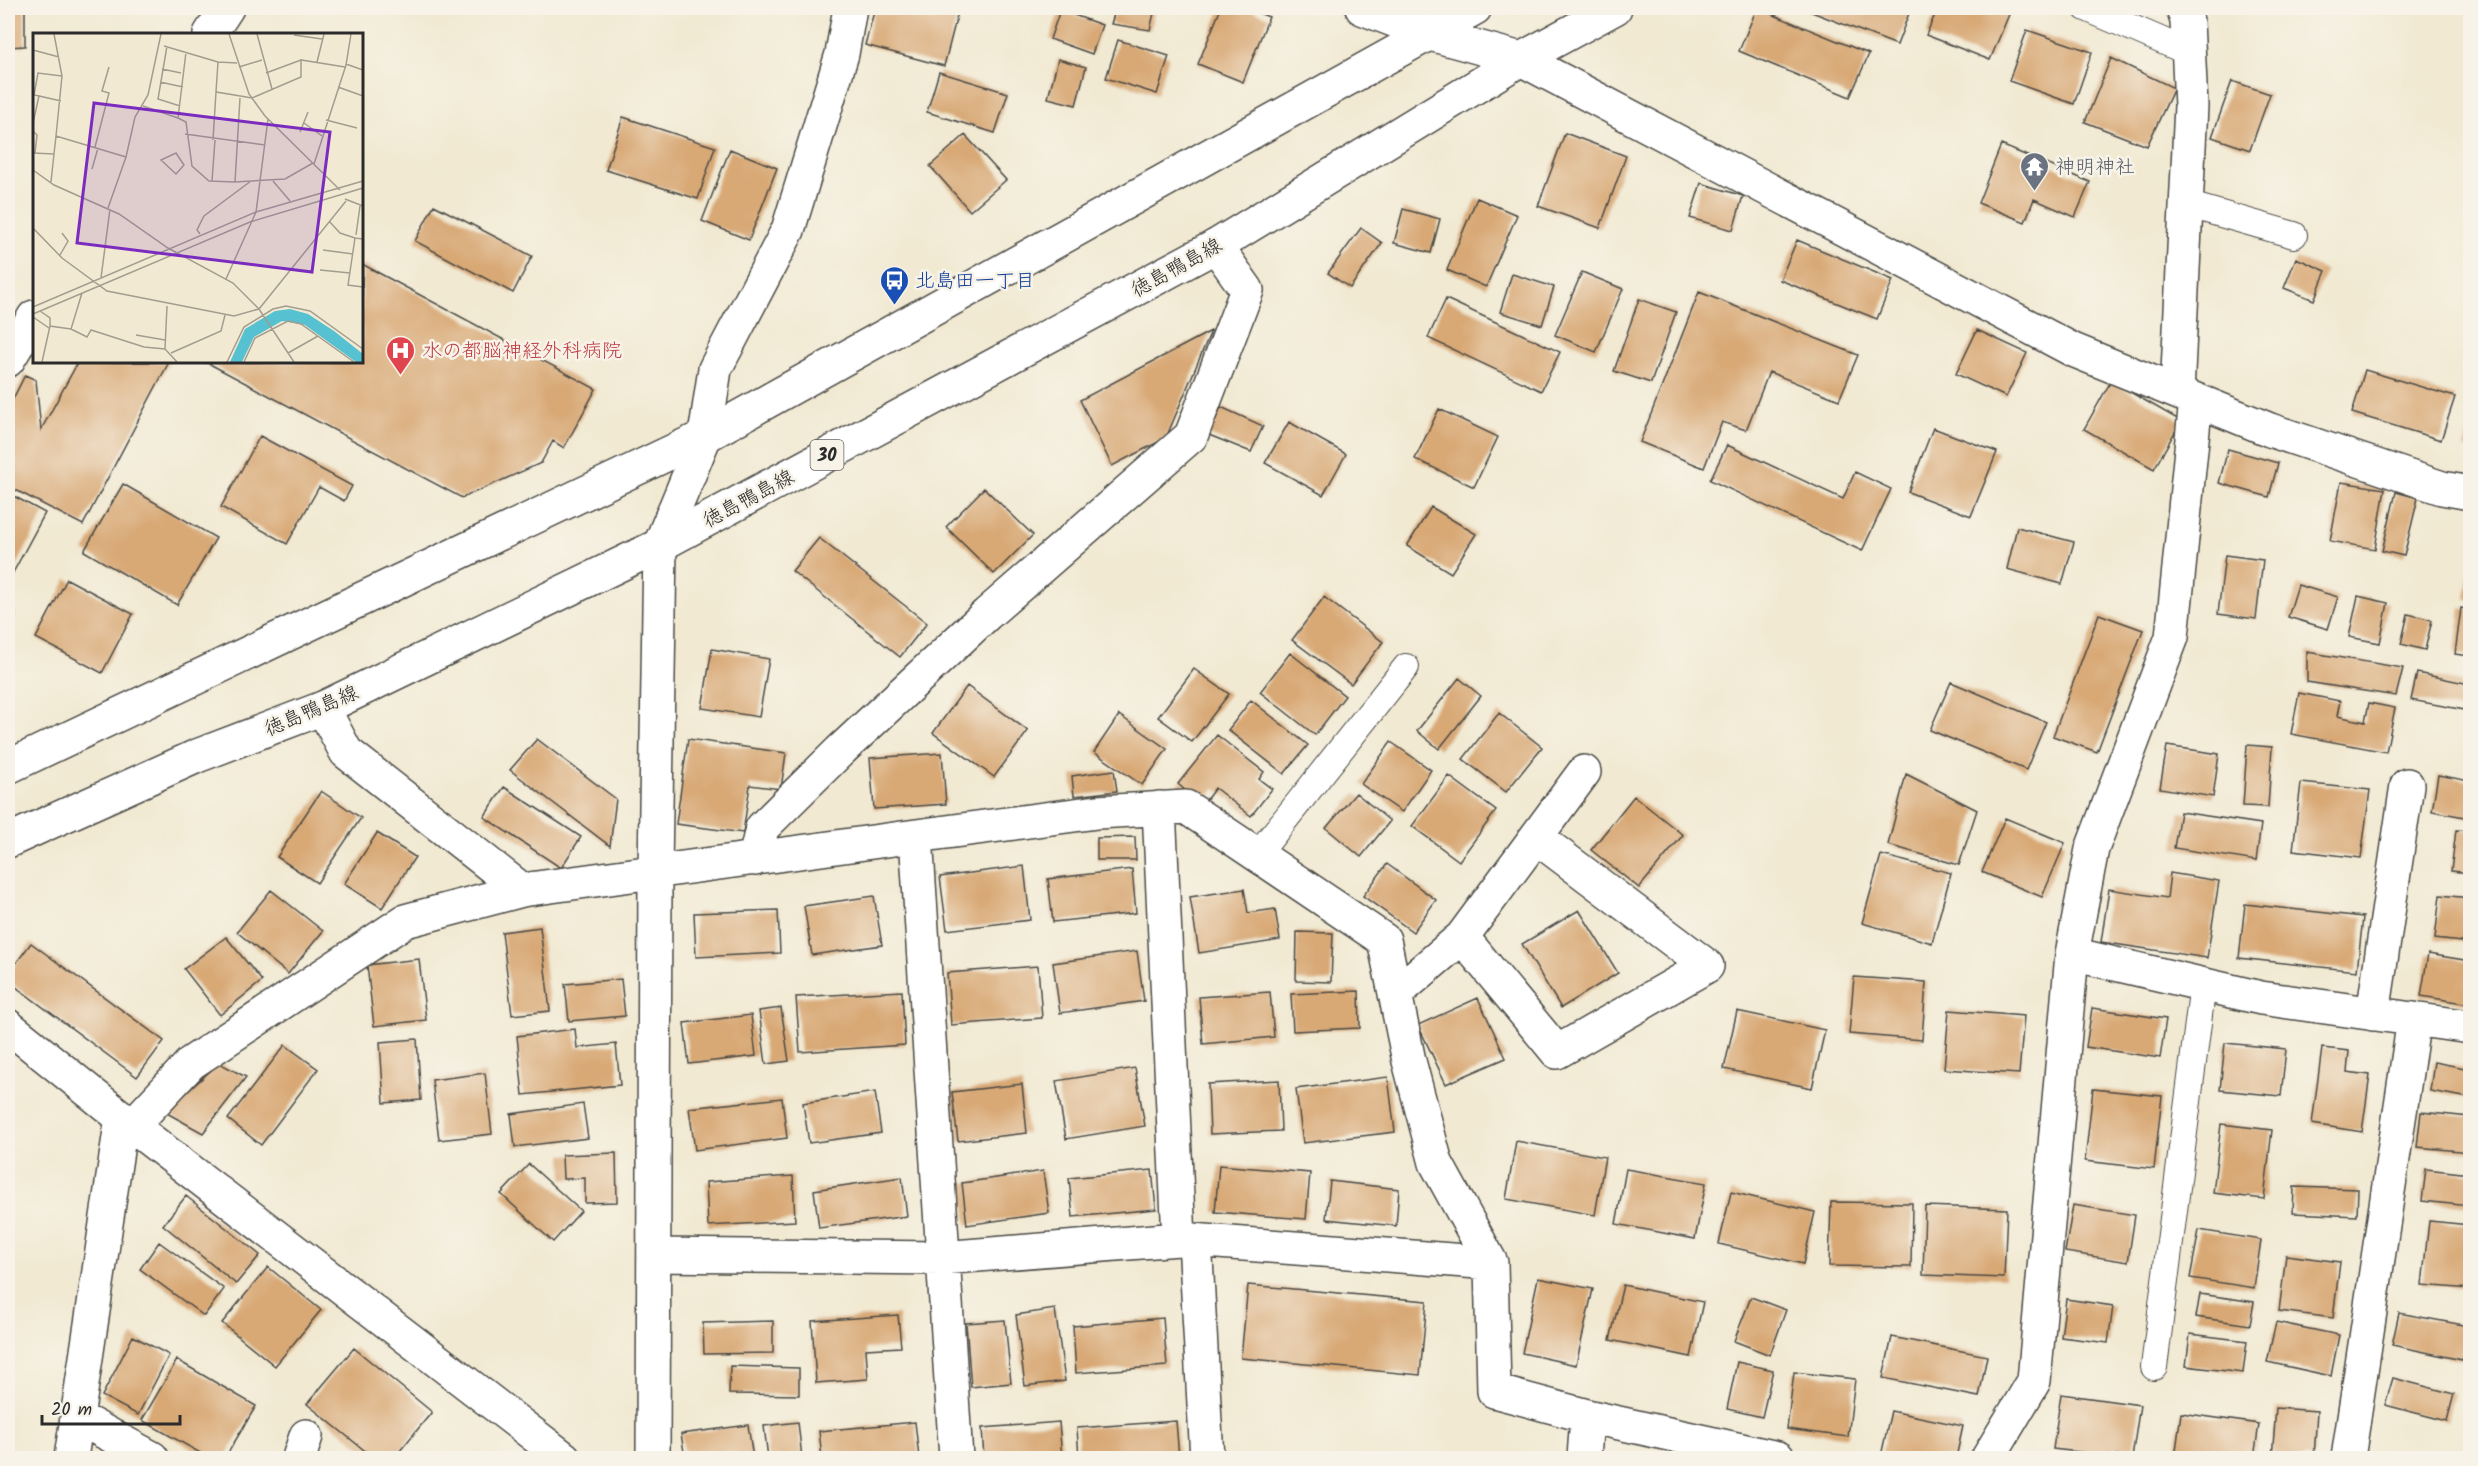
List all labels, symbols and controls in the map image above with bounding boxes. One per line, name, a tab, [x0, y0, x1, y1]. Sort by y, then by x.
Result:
inset map	[33, 33, 363, 363]
temple icon: 神明神社	[2018, 150, 2050, 192]
place label: 神明神社	[2055, 152, 2135, 184]
street label: 徳島鴨島線	[1125, 231, 1228, 307]
bus stop icon: 北島田一丁目	[878, 264, 910, 306]
place label: 北島田一丁目	[915, 266, 1035, 298]
hospital icon: 水の都脳神経外科病院	[385, 334, 417, 376]
place label: 水の都脳神経外科病院	[422, 336, 622, 368]
road number: 30	[810, 440, 844, 470]
street label: 徳島鴨島線	[697, 462, 801, 537]
street label: 徳島鴨島線	[260, 678, 364, 746]
scale bar	[42, 1388, 180, 1426]
text: 20 m	[51, 1396, 92, 1425]

